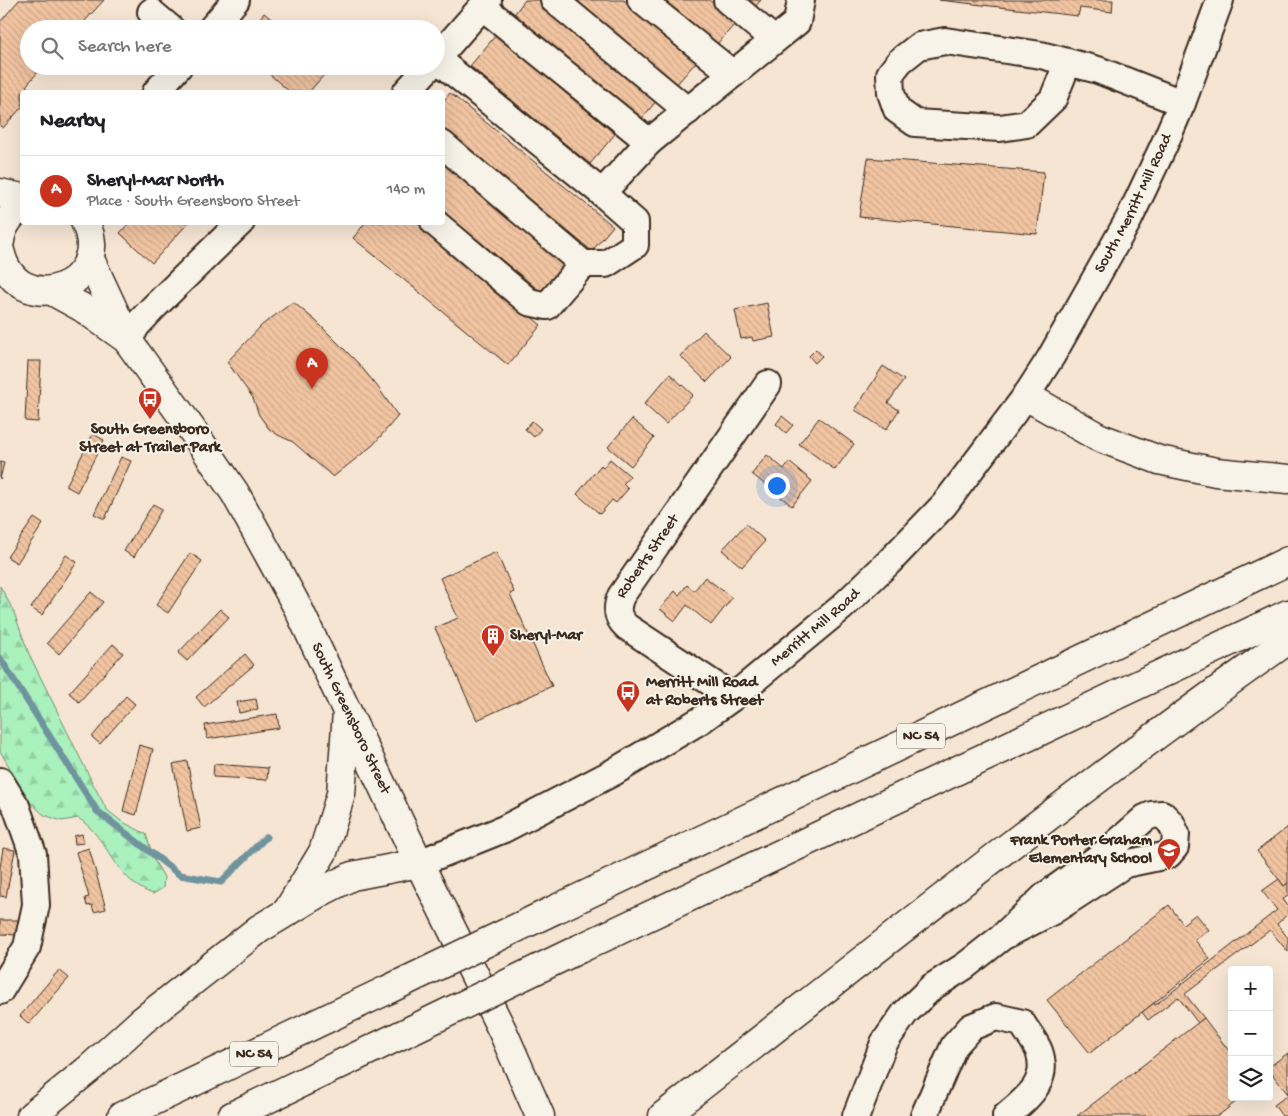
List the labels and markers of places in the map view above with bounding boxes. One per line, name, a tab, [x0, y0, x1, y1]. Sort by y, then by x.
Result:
pin: A	[296, 348, 328, 389]
bus stop icon: South Greensboro Street at Trailer Park	[137, 386, 163, 420]
place label: South Greensboro Street at Trailer Park	[79, 421, 223, 458]
building icon: Sheryl-Mar	[480, 623, 506, 657]
place label: Sheryl-Mar	[510, 627, 584, 646]
place label: Merritt Mill Road at Roberts Street	[645, 674, 765, 711]
bus stop icon: Merritt Mill Road at Roberts Street	[615, 679, 641, 713]
place label: Frank Porter Graham Elementary School	[1009, 832, 1153, 869]
school or university icon: Frank Porter Graham Elementary School	[1156, 837, 1182, 871]

